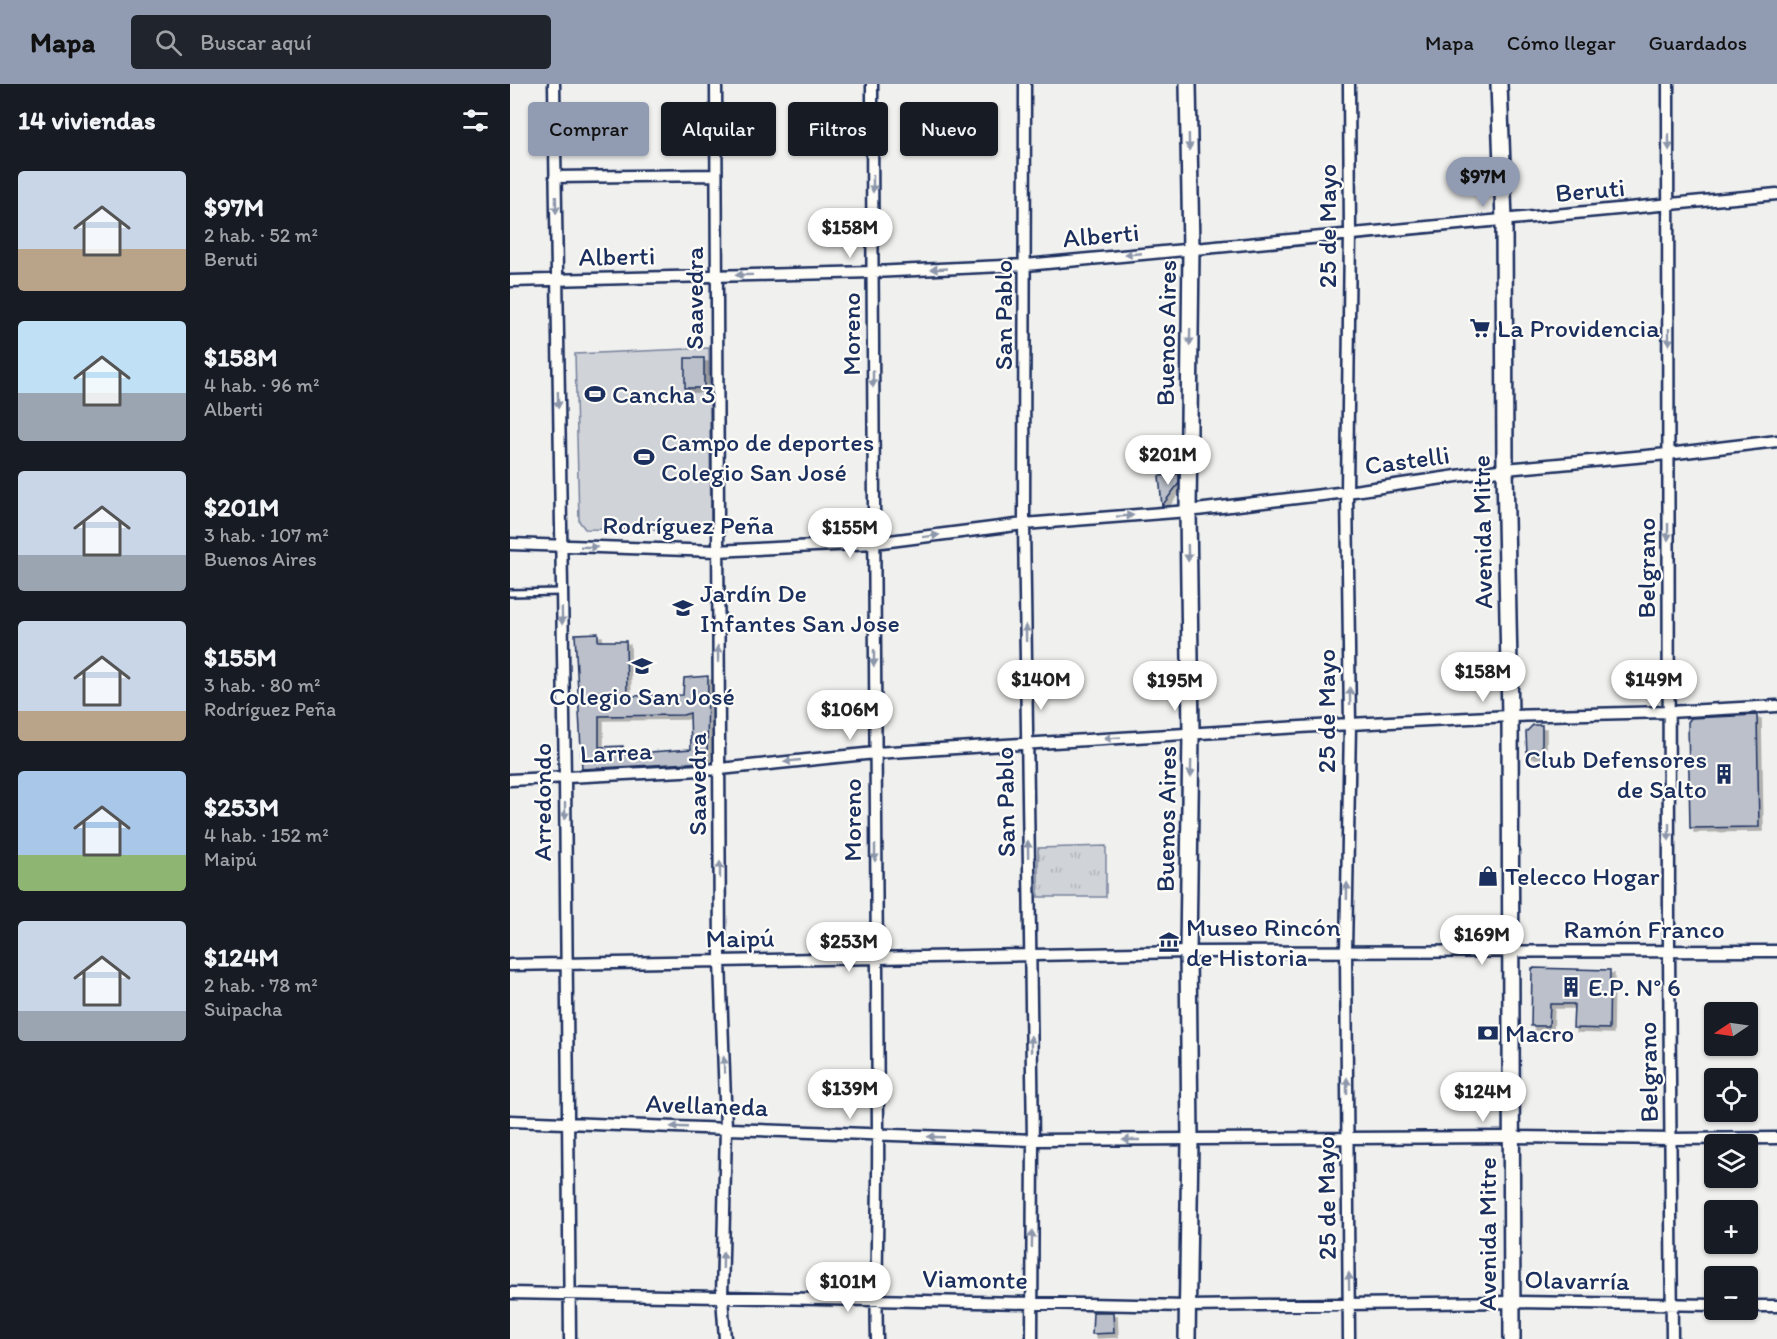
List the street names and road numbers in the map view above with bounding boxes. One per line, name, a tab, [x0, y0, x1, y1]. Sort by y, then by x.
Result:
street label: 25 de Mayo	[1311, 164, 1343, 288]
street label: Beruti	[1554, 171, 1626, 209]
street label: Alberti	[1061, 216, 1141, 254]
street label: Alberti	[578, 239, 656, 273]
street label: Saavedra	[678, 246, 710, 350]
street label: San Pablo	[987, 260, 1019, 370]
street label: Buenos Aires	[1149, 260, 1183, 406]
street label: Moreno	[835, 292, 867, 376]
street label: Castelli	[1363, 438, 1451, 482]
street label: Avenida Mitre	[1465, 455, 1499, 609]
street label: Rodríguez Peña	[602, 509, 774, 541]
street label: Belgrano	[1630, 518, 1662, 618]
street label: 25 de Mayo	[1310, 649, 1342, 773]
street label: Saavedra	[681, 732, 713, 836]
street label: Larrea	[579, 734, 654, 770]
street label: Arredondo	[526, 743, 558, 861]
street label: Buenos Aires	[1149, 746, 1183, 892]
street label: San Pablo	[988, 747, 1022, 857]
street label: Moreno	[836, 778, 868, 862]
street label: Ramón Franco	[1563, 913, 1725, 945]
street label: Maipú	[705, 921, 775, 955]
street label: Belgrano	[1631, 1021, 1665, 1123]
street label: Avellaneda	[645, 1087, 769, 1123]
street label: 25 de Mayo	[1309, 1136, 1343, 1260]
street label: Avenida Mitre	[1471, 1157, 1503, 1311]
street label: Viamonte	[922, 1262, 1028, 1296]
street label: Olavarría	[1524, 1263, 1630, 1297]

